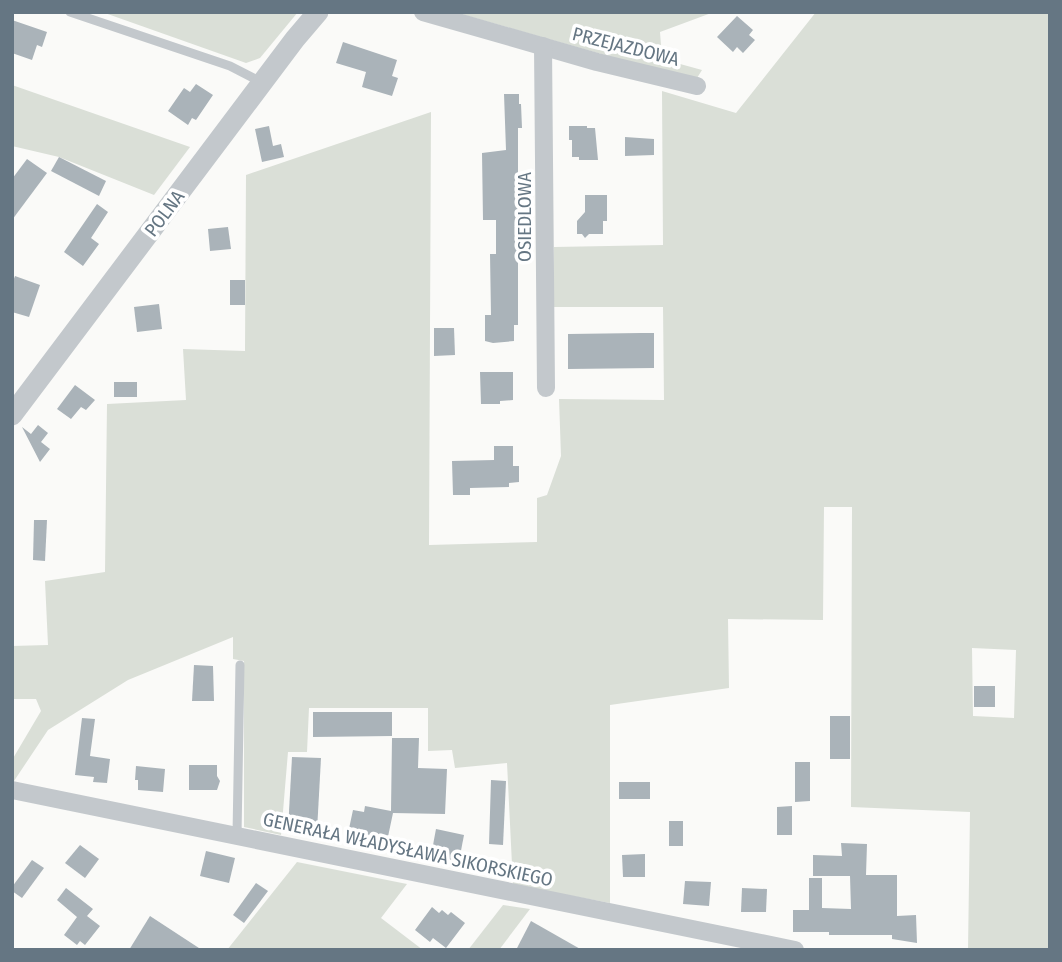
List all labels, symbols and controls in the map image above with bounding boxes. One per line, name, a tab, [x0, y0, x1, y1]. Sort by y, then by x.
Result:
street label: PRZEJAZDOWA	[570, 22, 682, 71]
street label: OSIEDLOWA	[513, 172, 536, 262]
street label: POLNA	[140, 186, 189, 241]
street label: GENERAŁA WŁADYSŁAWA SIKORSKIEGO	[261, 808, 555, 891]

